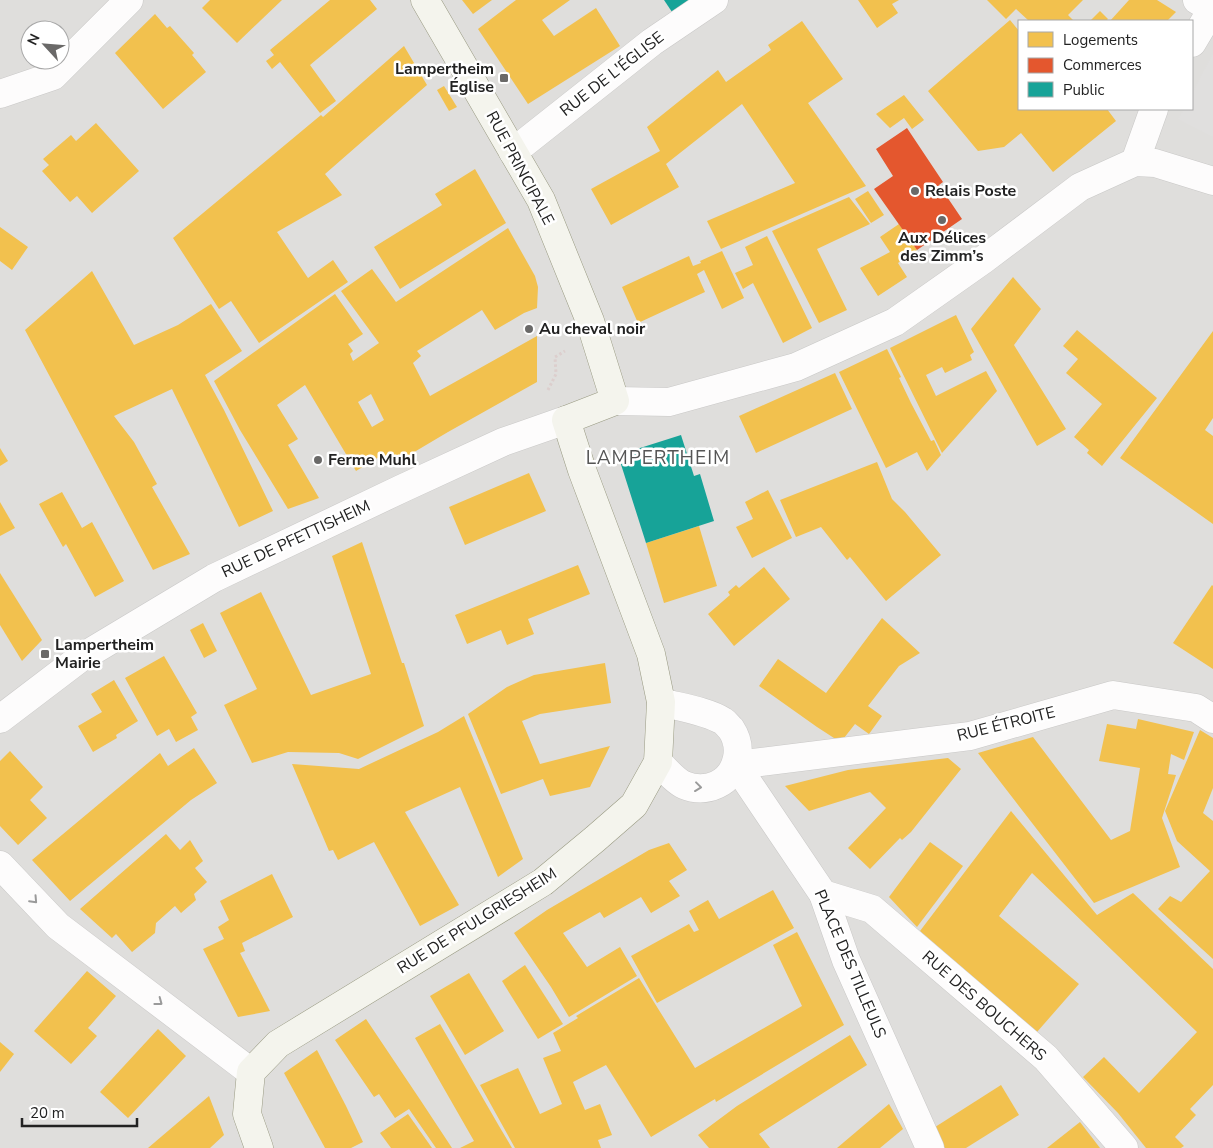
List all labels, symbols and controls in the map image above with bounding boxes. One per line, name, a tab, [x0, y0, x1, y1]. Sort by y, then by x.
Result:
north arrow	[20, 20, 70, 70]
legend	[1018, 20, 1193, 110]
street label: RUE DE L'ÉGLISE	[556, 26, 668, 122]
text: Logements	[1063, 30, 1138, 50]
text: N	[23, 31, 45, 48]
text: Commerces	[1063, 55, 1142, 75]
place label: Lampertheim Église	[395, 58, 494, 98]
marker: Lampertheim Église	[498, 72, 510, 84]
text: Public	[1063, 80, 1104, 100]
street label: RUE PRINCIPALE	[481, 107, 559, 229]
place label: Relais Poste	[925, 180, 1017, 202]
marker: Relais Poste	[909, 185, 921, 197]
marker: Aux Délices des Zimm’s	[936, 214, 948, 226]
place label: Aux Délices des Zimm’s	[898, 227, 986, 267]
place label: Au cheval noir	[539, 318, 646, 340]
marker: Au cheval noir	[523, 323, 535, 335]
district label: LAMPERTHEIM	[586, 445, 730, 471]
place label: Ferme Muhl	[328, 449, 416, 471]
marker: Ferme Muhl	[312, 454, 324, 466]
street label: RUE DE PFETTISHEIM	[218, 495, 374, 583]
place label: Lampertheim Mairie	[55, 634, 154, 674]
marker: Lampertheim Mairie	[39, 648, 51, 660]
street label: RUE ÉTROITE	[955, 701, 1057, 747]
one-way arrow	[694, 781, 702, 792]
street label: RUE DE PFULGRIESHEIM	[393, 863, 561, 979]
street label: PLACE DES TILLEULS	[809, 886, 891, 1042]
one-way arrow	[28, 894, 37, 903]
street label: RUE DES BOUCHERS	[917, 946, 1051, 1066]
one-way arrow	[153, 997, 162, 1005]
scale bar	[22, 1096, 138, 1128]
text: 20 m	[30, 1103, 65, 1123]

